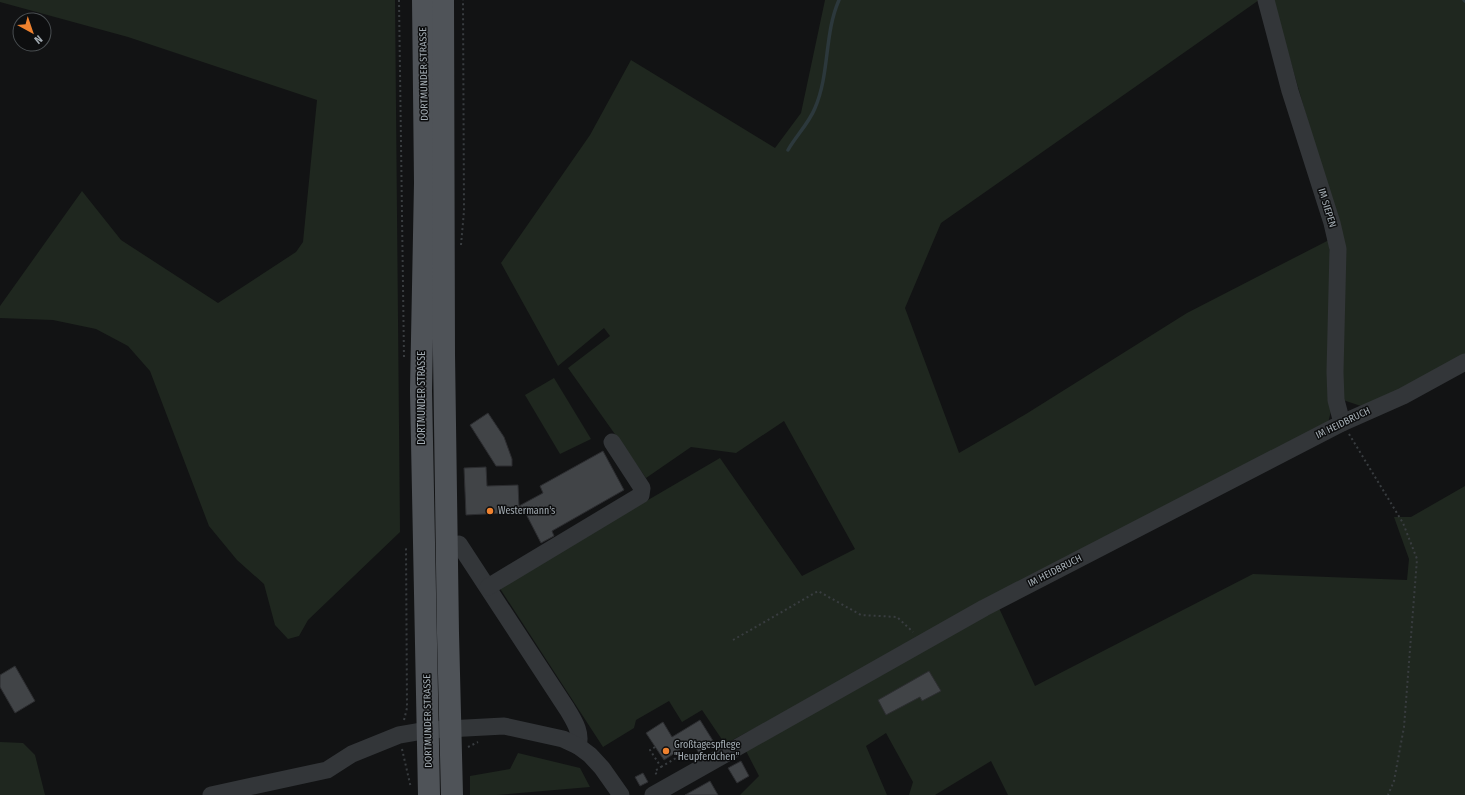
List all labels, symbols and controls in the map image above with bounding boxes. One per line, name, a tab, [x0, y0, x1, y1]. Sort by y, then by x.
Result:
north arrow	[12, 12, 52, 52]
street label: DORTMUNDER STRASSE	[417, 27, 431, 121]
text: N	[31, 32, 45, 46]
street label: IM SIEPEN	[1315, 187, 1339, 229]
street label: DORTMUNDER STRASSE	[416, 351, 428, 445]
street label: IM HEIDBRUCH	[1314, 405, 1372, 441]
place label: Westermann's	[498, 505, 555, 517]
marker: Westermann's	[485, 506, 495, 516]
street label: IM HEIDBRUCH	[1026, 552, 1084, 590]
street label: DORTMUNDER STRASSE	[421, 674, 435, 768]
place label: Großtagespflege "Heupferdchen"	[674, 739, 740, 763]
marker: Großtagespflege "Heupferdchen"	[661, 746, 671, 756]

